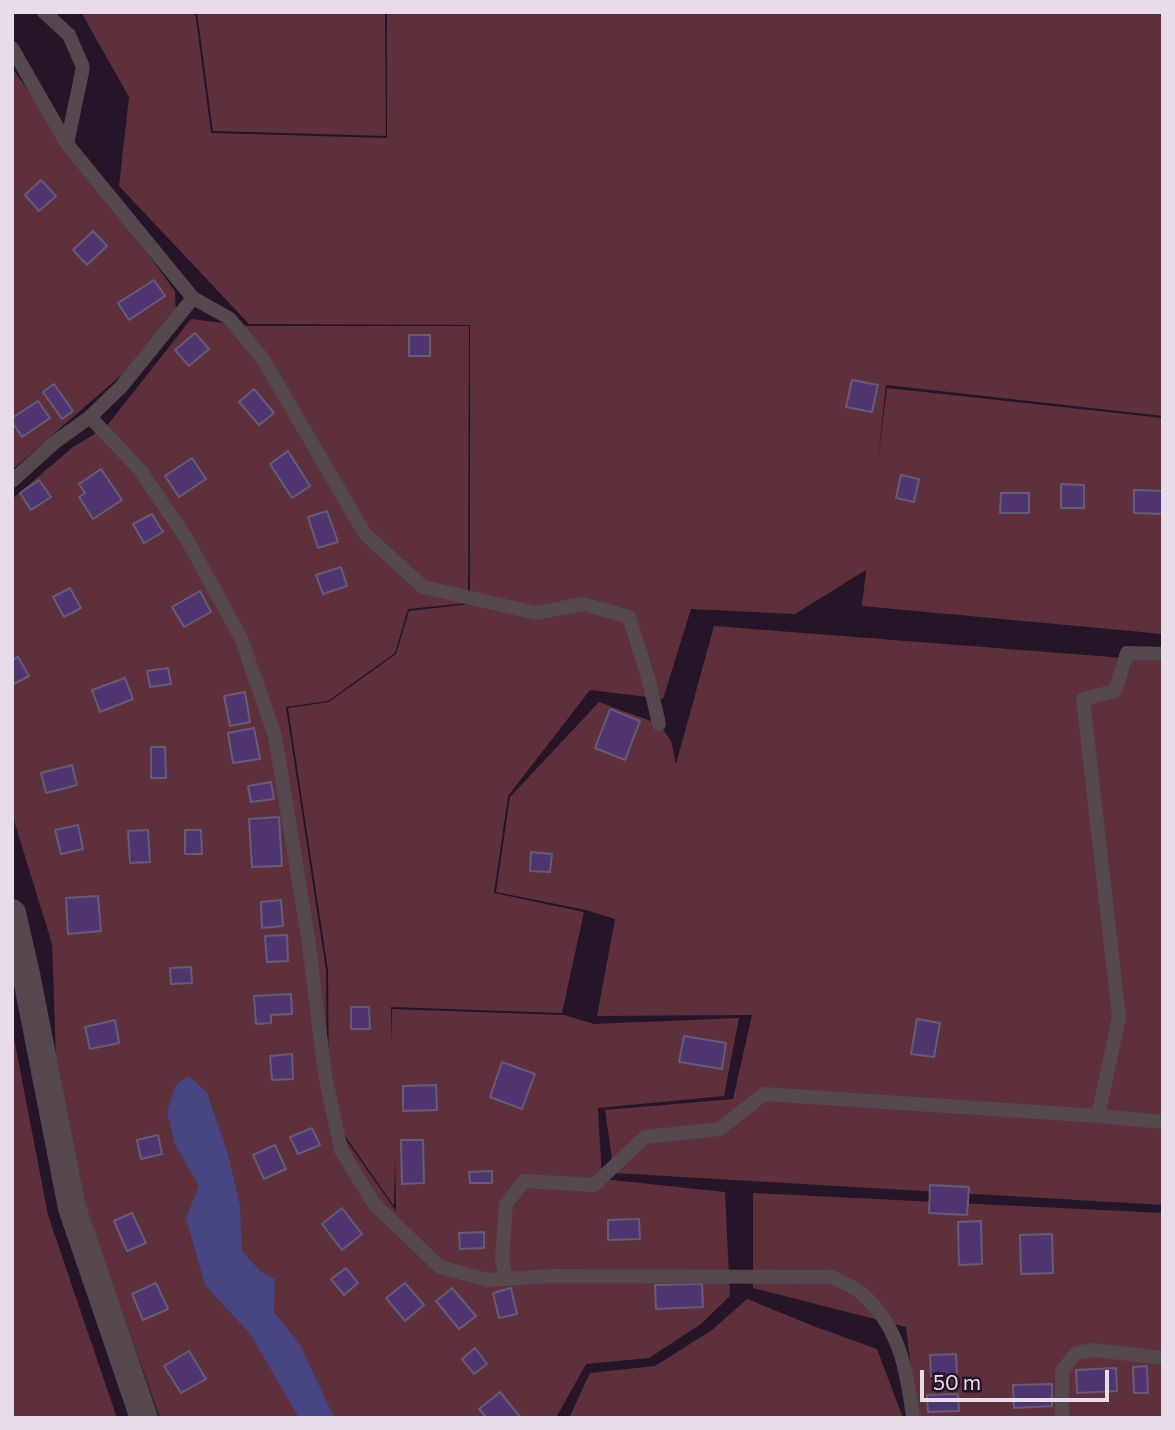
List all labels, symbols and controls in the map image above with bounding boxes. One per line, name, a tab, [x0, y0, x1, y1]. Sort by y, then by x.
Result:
scale bar	[923, 1356, 1112, 1400]
text: 50 m	[933, 1369, 981, 1394]

